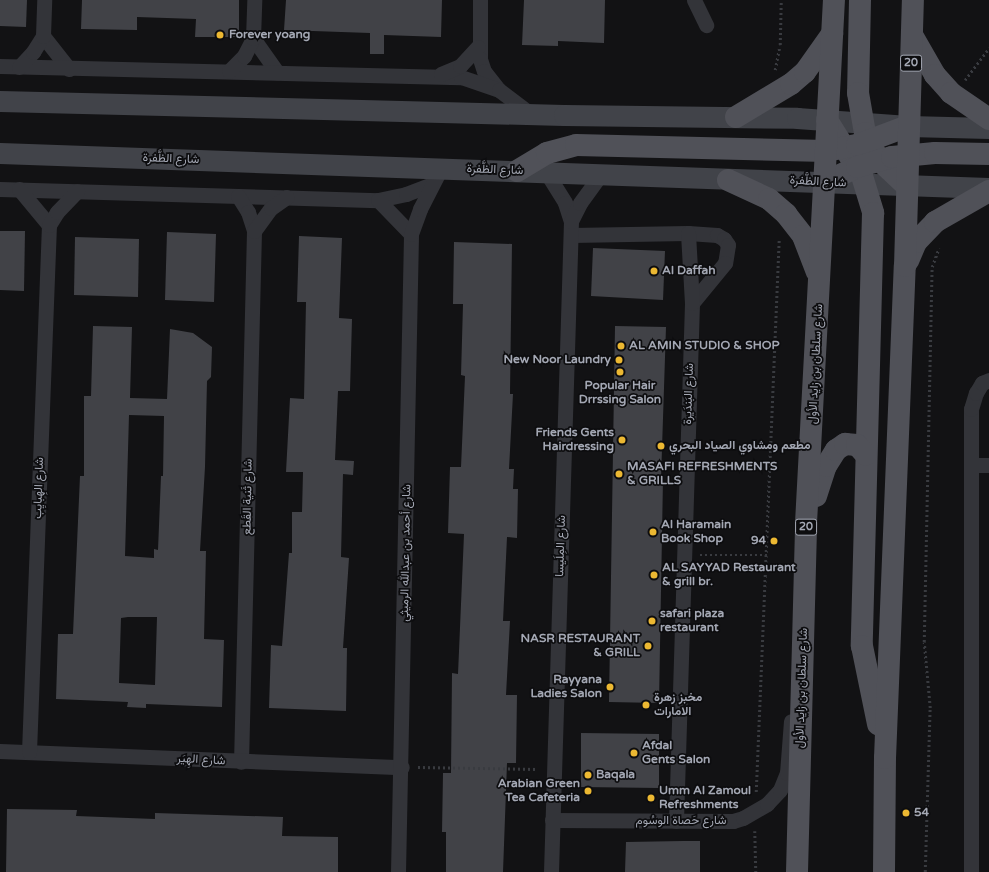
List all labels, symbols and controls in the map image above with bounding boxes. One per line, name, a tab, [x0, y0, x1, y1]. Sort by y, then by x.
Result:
place label: Forever yoang	[229, 28, 310, 42]
marker: Forever yoang	[214, 29, 226, 41]
road number: 20	[900, 54, 922, 72]
street label: شارع الظَّفرة	[142, 151, 200, 167]
street label: شارع الظَّفرة	[466, 162, 524, 178]
street label: شارع الظَّفرة	[789, 173, 847, 191]
place label: Al Daffah	[662, 264, 716, 278]
marker: Al Daffah	[649, 266, 659, 276]
street label: شارع سلطان بن زايد الأول	[806, 304, 826, 424]
place label: AL AMIN STUDIO & SHOP	[629, 339, 780, 353]
marker: AL AMIN STUDIO & SHOP	[616, 341, 626, 351]
place label: New Noor Laundry	[504, 353, 611, 367]
marker: New Noor Laundry	[614, 355, 624, 365]
street label: شارع البَندَيرة	[681, 363, 697, 425]
marker: Popular Hair Drrssing Salon	[615, 367, 625, 377]
place label: Popular Hair Drrssing Salon	[579, 379, 661, 407]
place label: Friends Gents Hairdressing	[536, 426, 614, 454]
marker: Friends Gents Hairdressing	[617, 435, 627, 445]
place label: مطعم ومشاوي الصياد البحري	[669, 439, 810, 453]
marker: مطعم ومشاوي الصياد البحري	[656, 441, 666, 451]
street label: شارع الهِبايِب	[31, 457, 47, 519]
street label: شارع ثَنية القَطع	[240, 459, 256, 535]
place label: MASAFI REFRESHMENTS & GRILLS	[627, 460, 777, 488]
marker: MASAFI REFRESHMENTS & GRILLS	[614, 469, 624, 479]
street label: شارع أحمد بن عبدالله الرميثي	[398, 484, 414, 622]
street label: شارع المِلَيسا	[553, 515, 569, 577]
place label: Al Haramain Book Shop	[661, 518, 731, 546]
road number: 20	[795, 518, 817, 536]
marker: Al Haramain Book Shop	[648, 527, 658, 537]
place label: 94	[751, 534, 766, 548]
marker: 94	[769, 536, 779, 546]
place label: AL SAYYAD Restaurant & grill br.	[662, 561, 796, 589]
marker: AL SAYYAD Restaurant & grill br.	[649, 570, 659, 580]
place label: safari plaza restaurant	[660, 607, 724, 635]
marker: safari plaza restaurant	[647, 616, 657, 626]
street label: شارع سلطان بن زايد الأول	[793, 628, 811, 748]
place label: NASR RESTAURANT & GRILL	[520, 632, 640, 660]
marker: NASR RESTAURANT & GRILL	[643, 641, 653, 651]
place label: Rayyana Ladies Salon	[530, 673, 602, 701]
marker: Rayyana Ladies Salon	[605, 682, 615, 692]
place label: مخبز زهرة الامارات	[654, 691, 702, 719]
marker: مخبز زهرة الامارات	[641, 700, 651, 710]
place label: Afdal Gents Salon	[642, 739, 710, 767]
marker: Afdal Gents Salon	[629, 748, 639, 758]
street label: شارع الهِيَر	[176, 752, 226, 768]
place label: Baqala	[596, 768, 635, 782]
marker: Baqala	[583, 770, 593, 780]
place label: Arabian Green Tea Cafeteria	[498, 777, 580, 805]
place label: Umm Al Zamoul Refreshments	[659, 784, 751, 812]
marker: Arabian Green Tea Cafeteria	[583, 786, 593, 796]
marker: Umm Al Zamoul Refreshments	[646, 793, 656, 803]
place label: 54	[914, 806, 929, 820]
marker: 54	[901, 808, 911, 818]
street label: شارع حَصاة الوسُوم	[636, 814, 726, 828]

